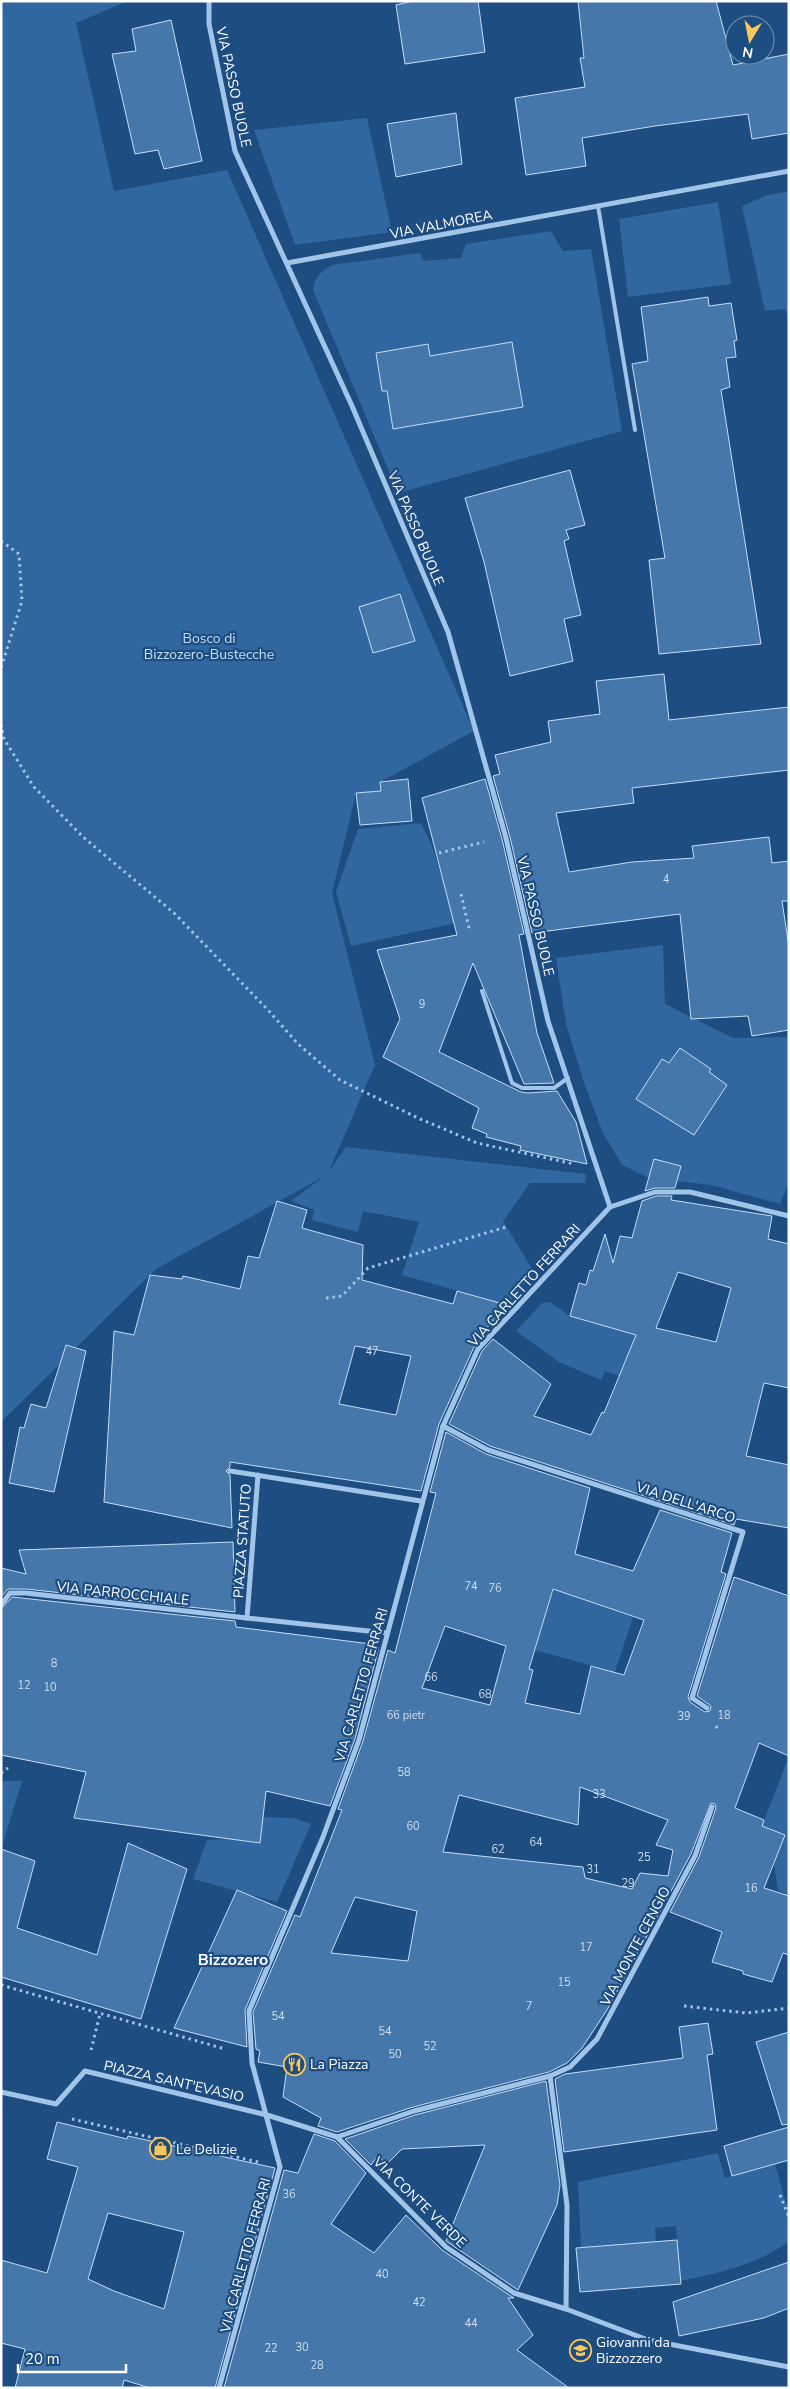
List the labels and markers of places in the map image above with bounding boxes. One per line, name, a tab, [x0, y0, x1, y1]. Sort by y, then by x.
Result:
restaurant icon: La Piazza	[282, 2052, 306, 2076]
place label: La Piazza	[310, 2055, 368, 2074]
shop icon: Le Delizie	[148, 2137, 172, 2161]
place label: Le Delizie	[176, 2140, 237, 2159]
place label: Giovanni da Bizzozzero	[596, 2333, 670, 2368]
school or university icon: Giovanni da Bizzozzero	[568, 2338, 592, 2362]

